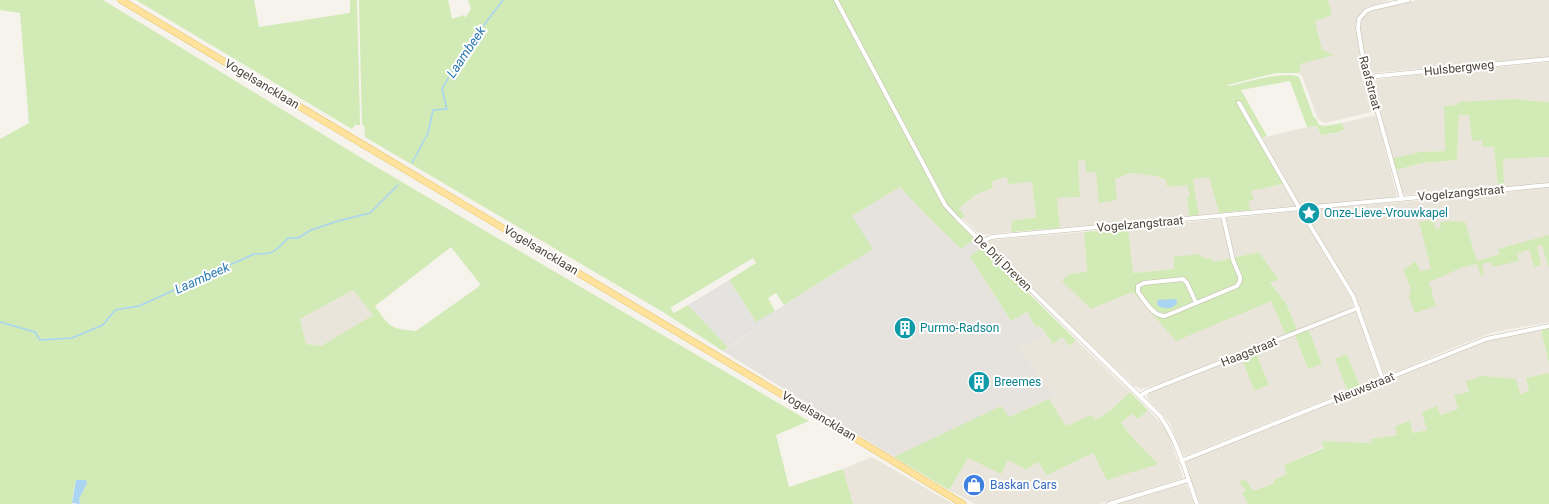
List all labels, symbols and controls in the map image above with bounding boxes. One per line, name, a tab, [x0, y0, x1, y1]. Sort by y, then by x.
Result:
water label: Laambeek	[443, 23, 489, 80]
street label: Raafstraat	[1356, 54, 1384, 112]
street label: Vogelsancklaan	[222, 56, 302, 112]
street label: Hulsbergweg	[1423, 57, 1495, 79]
street label: Vogelzangstraat	[1417, 182, 1505, 204]
place icon: Onze-Lieve-Vrouwkapel	[1296, 200, 1322, 226]
place label: Onze-Lieve-Vrouwkapel	[1324, 206, 1448, 220]
street label: Vogelzangstraat	[1096, 213, 1184, 235]
street label: Vogelsancklaan	[501, 222, 581, 278]
street label: De Drij Dreven	[971, 232, 1035, 294]
water label: Laambeek	[172, 259, 232, 297]
building icon: Purmo-Radson	[892, 315, 918, 341]
place label: Purmo-Radson	[920, 321, 999, 335]
street label: Haagstraat	[1219, 334, 1279, 370]
building icon: Breemes	[966, 369, 992, 395]
street label: Nieuwstraat	[1332, 369, 1397, 407]
place label: Breemes	[994, 375, 1041, 389]
street label: Vogelsancklaan	[779, 388, 859, 444]
shop icon: Baskan Cars	[961, 472, 987, 498]
place label: Baskan Cars	[990, 478, 1057, 492]

